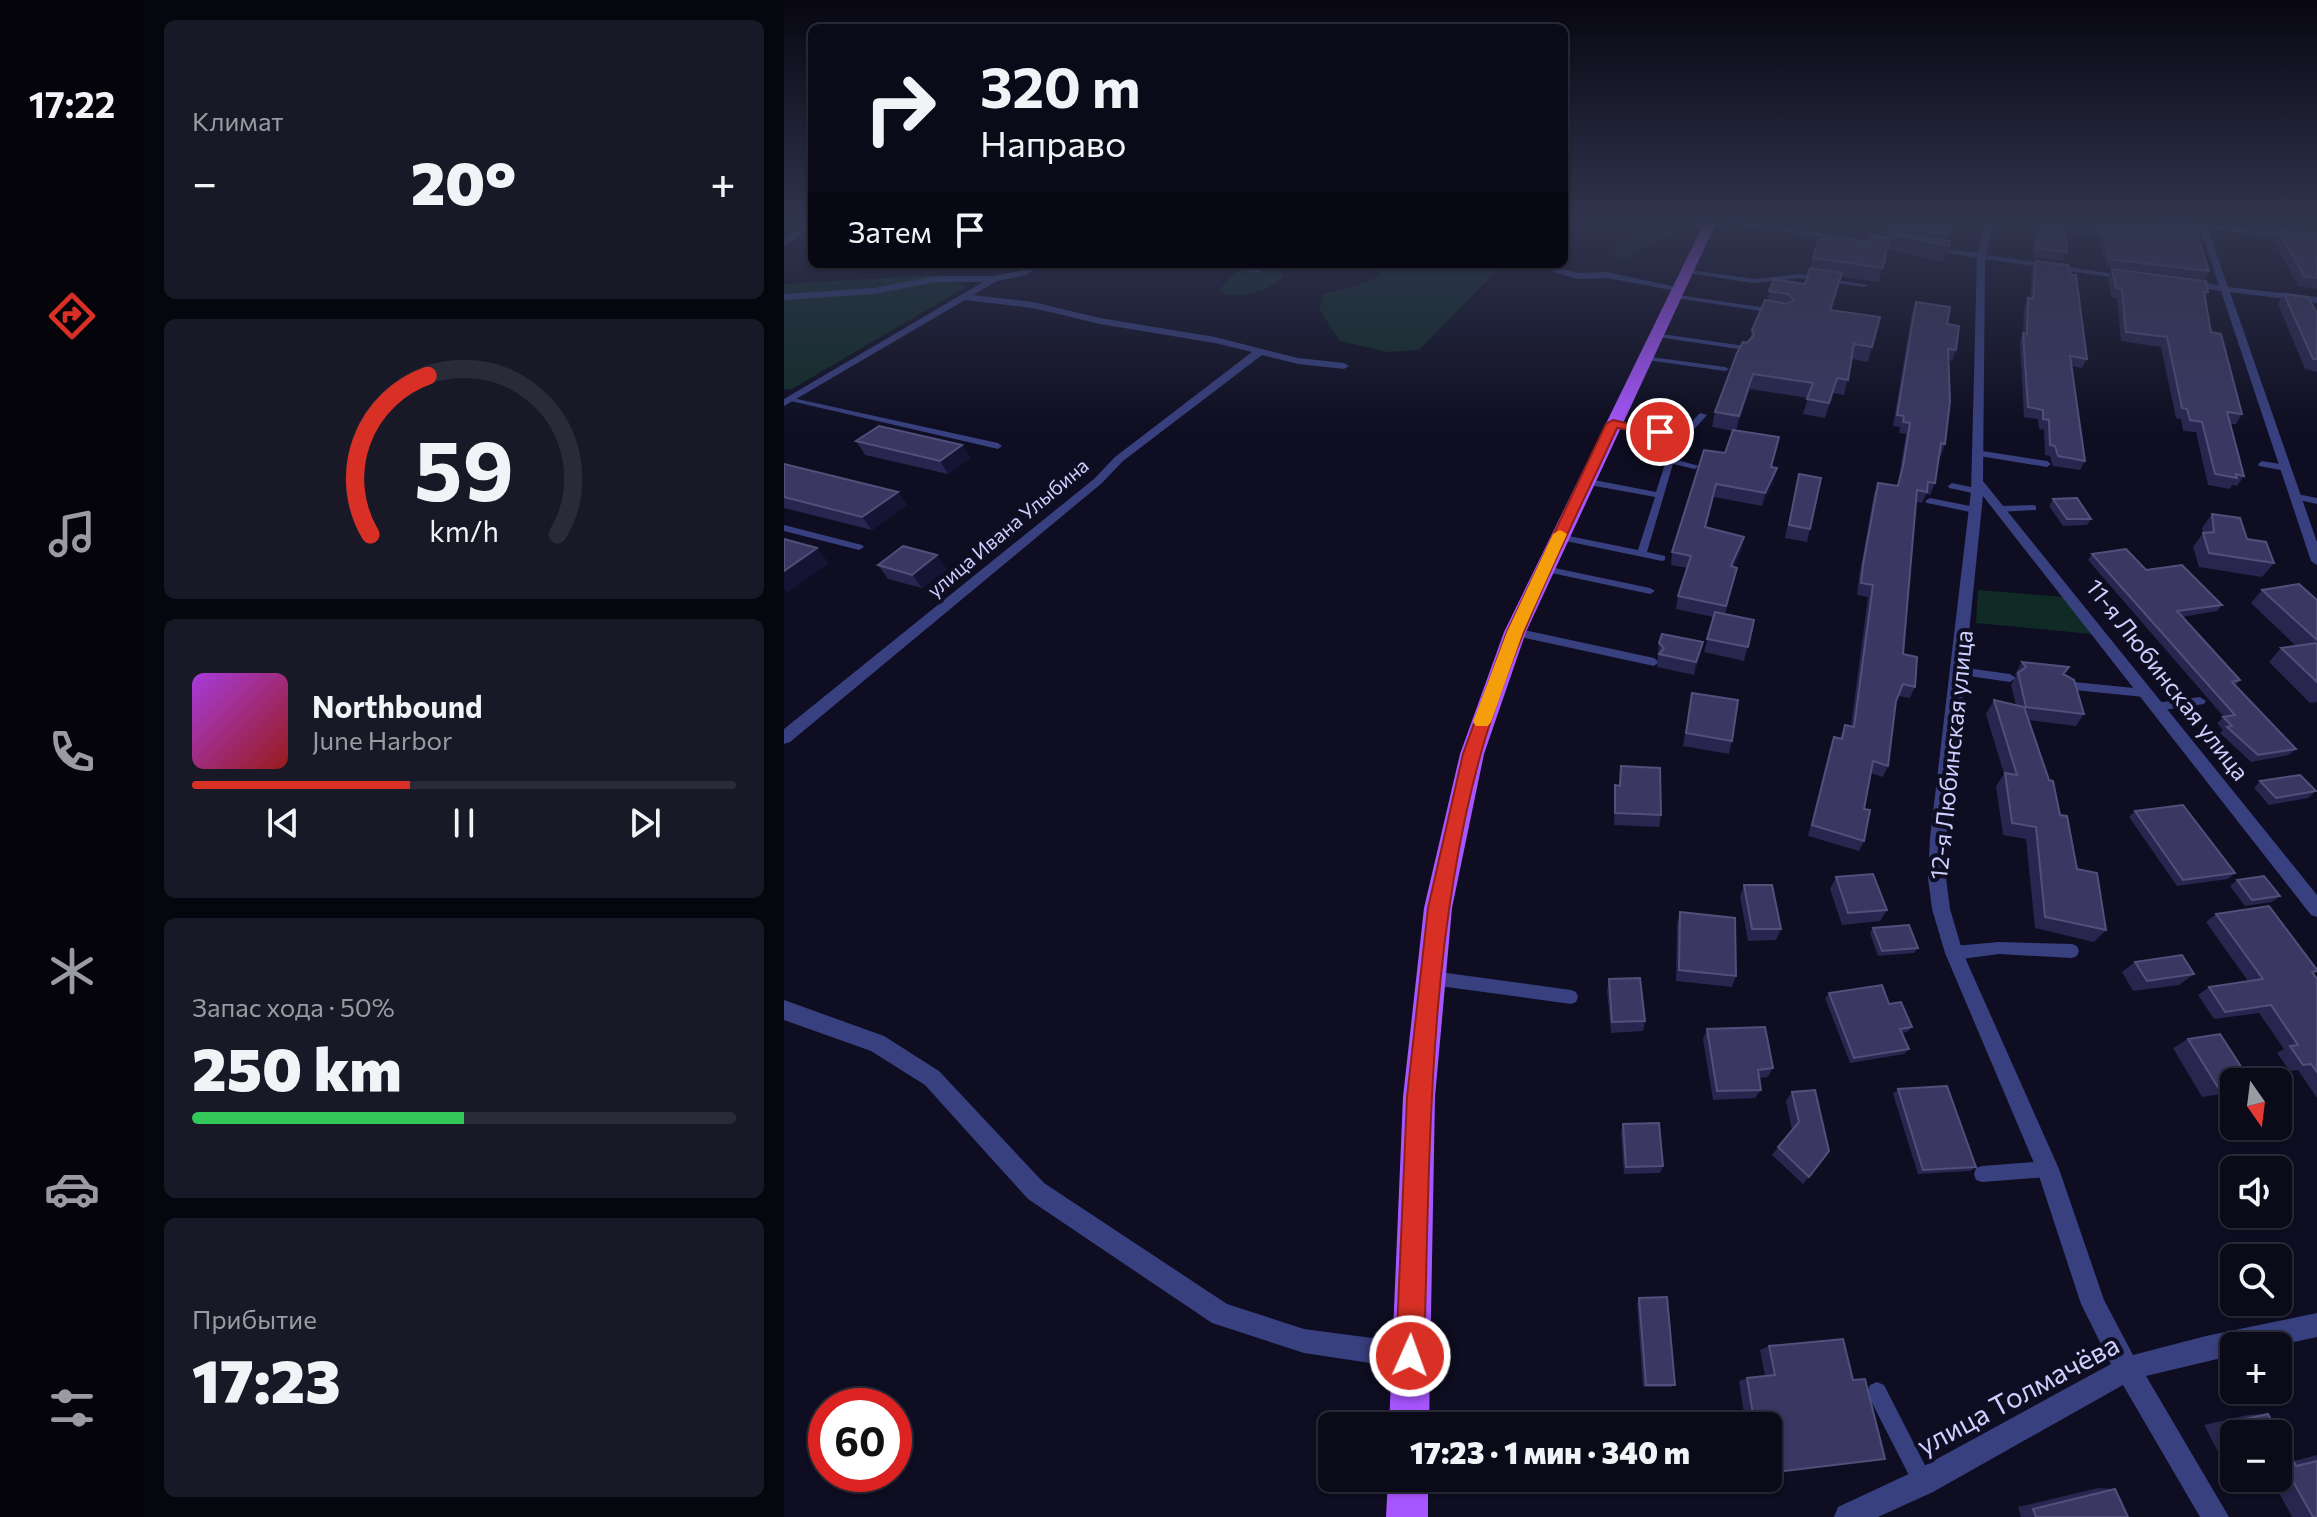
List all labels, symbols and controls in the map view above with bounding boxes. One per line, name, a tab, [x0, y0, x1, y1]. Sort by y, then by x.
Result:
text: 320 m	[980, 51, 1141, 120]
icon: right	[848, 56, 952, 160]
text: 17:22	[29, 81, 115, 125]
text: Климат	[192, 105, 284, 136]
text: Направо	[980, 120, 1126, 164]
text: 20°	[411, 144, 516, 217]
text: −	[192, 154, 217, 208]
text: +	[710, 154, 736, 208]
icon: arrive	[948, 208, 992, 252]
text: Затем	[848, 212, 932, 249]
icon: directions	[44, 288, 100, 344]
pin	[1626, 398, 1694, 466]
icon: arrive	[1638, 410, 1682, 454]
text: 59	[414, 416, 514, 518]
street label: улица Ивана Улыбина	[922, 453, 1093, 602]
icon: music	[44, 506, 100, 562]
text: km/h	[429, 513, 499, 548]
street label: 11-я Любинская улица	[2081, 573, 2256, 786]
street label: 12-я Любинская улица	[1923, 629, 1978, 881]
text: Northbound	[312, 687, 483, 724]
icon: phone	[44, 724, 100, 780]
text: June Harbor	[312, 724, 452, 755]
icon: previous	[261, 801, 305, 845]
icon: pause	[442, 801, 486, 845]
icon: next	[623, 801, 667, 845]
icon: climate	[44, 943, 100, 999]
text: Запас хода · 50%	[192, 991, 395, 1022]
text: 250 km	[192, 1030, 402, 1103]
north arrow	[2220, 1068, 2292, 1140]
map controls	[2220, 1068, 2292, 1492]
button: sound	[2220, 1156, 2292, 1228]
icon: car	[44, 1161, 100, 1217]
button: search	[2220, 1244, 2292, 1316]
text: Прибытие	[192, 1303, 317, 1334]
position arrow	[1368, 1314, 1452, 1398]
street label: улица Толмачёва	[1911, 1327, 2124, 1462]
button: +	[2220, 1332, 2292, 1404]
text: 17:23	[192, 1342, 341, 1415]
icon: filters	[44, 1380, 100, 1436]
speed limit sign: 60	[808, 1388, 912, 1492]
button: −	[2220, 1420, 2292, 1492]
text: 17:23 · 1 мин · 340 m	[1410, 1433, 1690, 1470]

